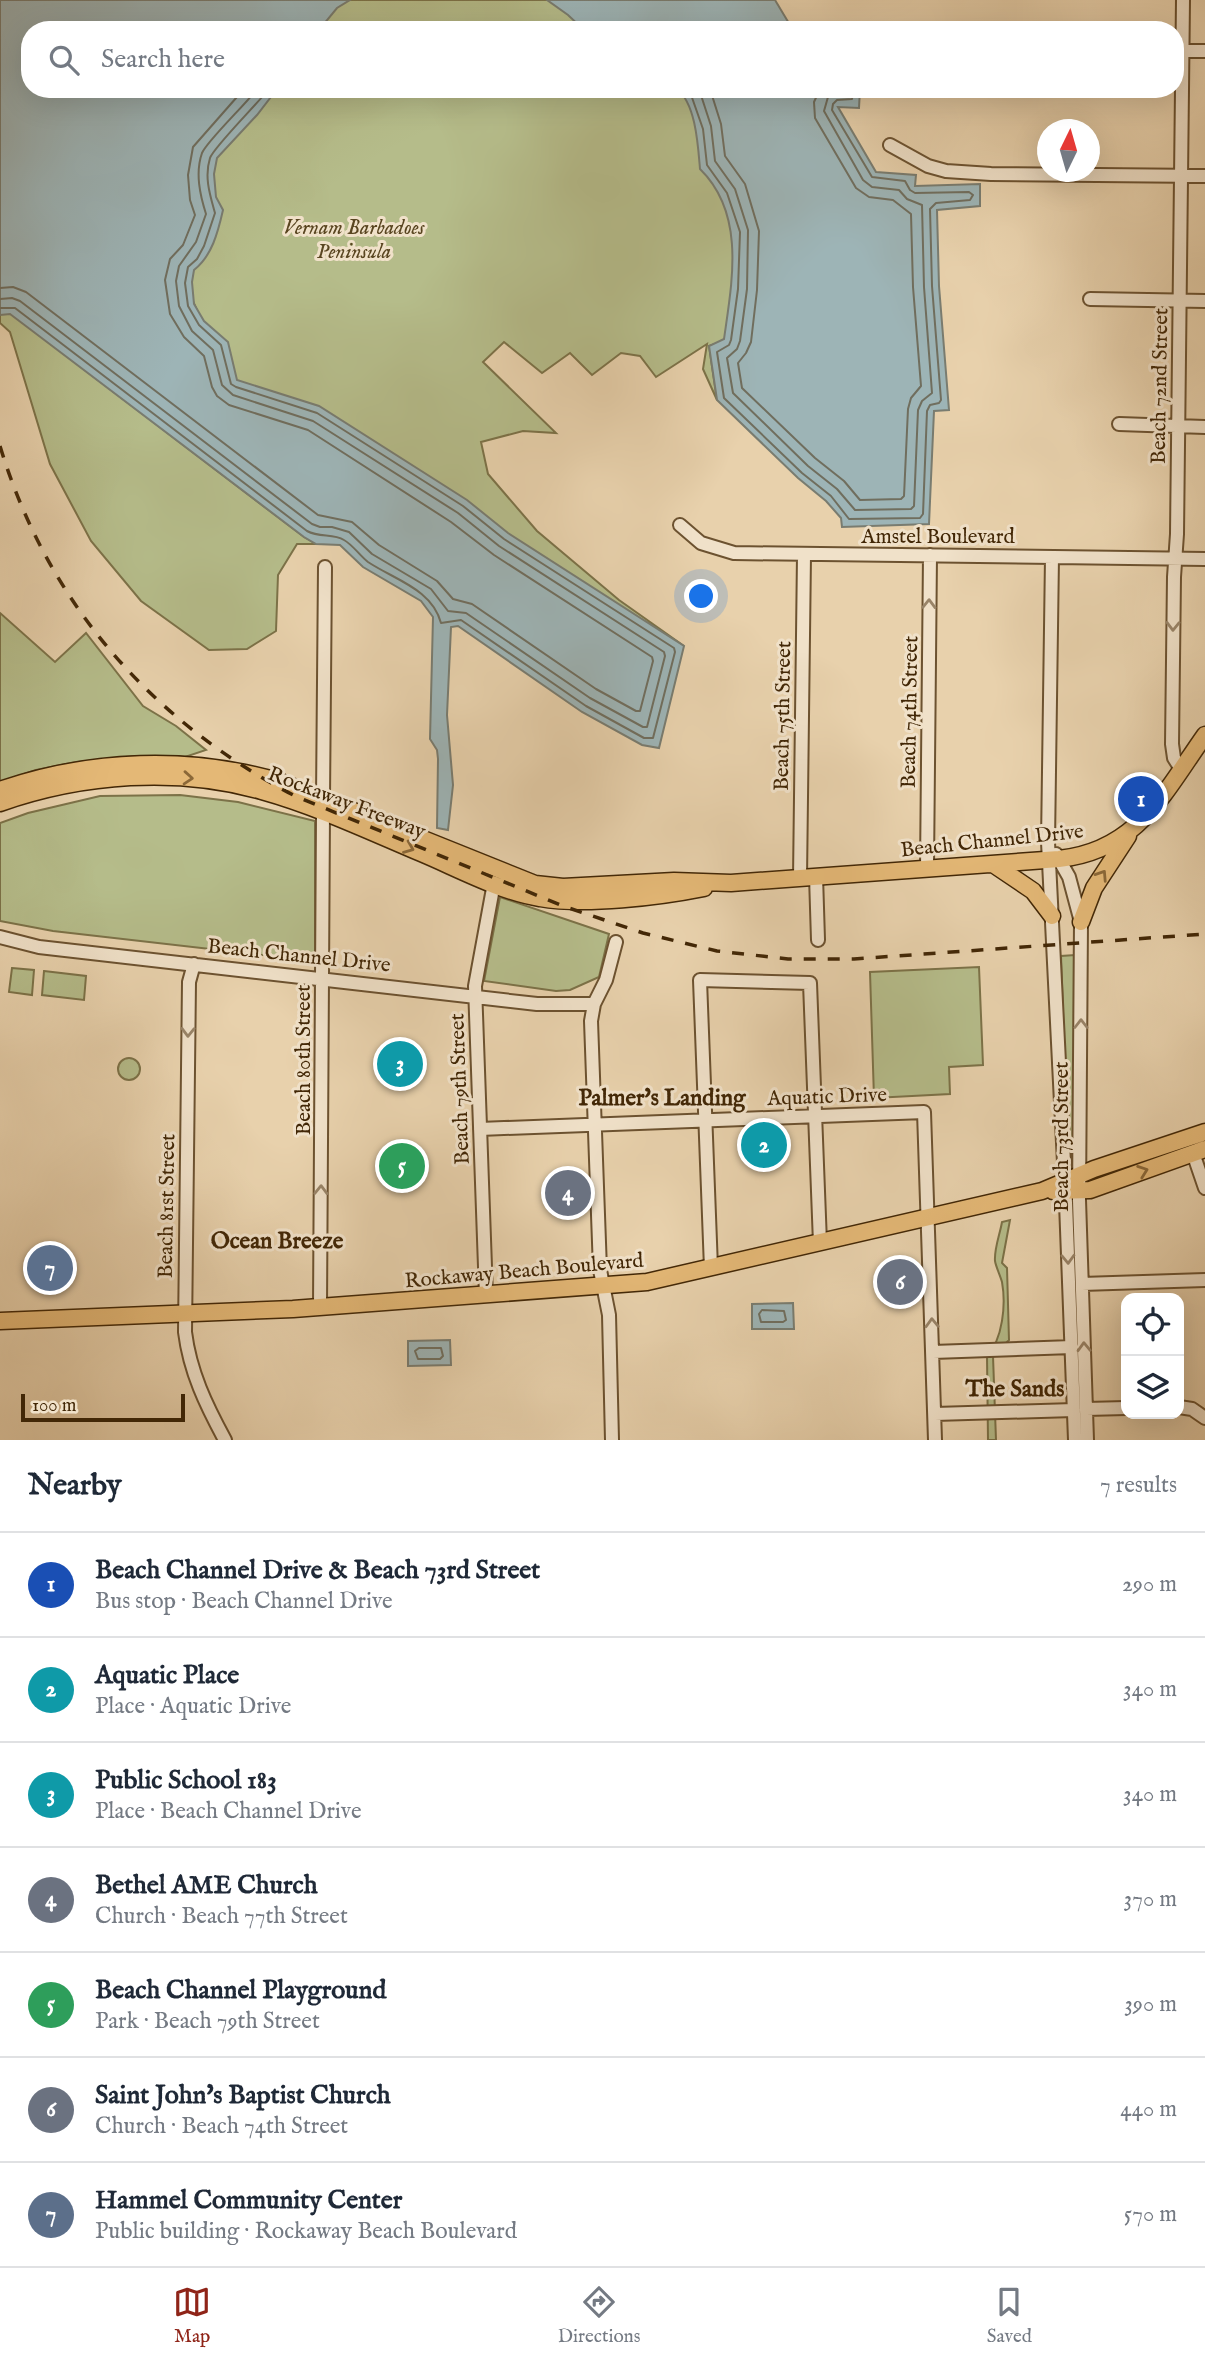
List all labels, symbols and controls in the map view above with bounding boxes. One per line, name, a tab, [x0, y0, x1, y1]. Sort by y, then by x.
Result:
search box	[21, 21, 1184, 98]
icon: search	[45, 41, 83, 79]
text: Search here	[101, 43, 225, 76]
north arrow	[1037, 119, 1100, 182]
park label: Vernam Barbadoes Peninsula	[283, 215, 426, 266]
street label: Beach 72nd Street	[1146, 308, 1175, 464]
street label: Amstel Boulevard	[860, 524, 1016, 551]
your location	[684, 579, 718, 613]
one-way arrow	[922, 598, 937, 609]
one-way arrow	[1165, 622, 1181, 632]
street label: Beach 74th Street	[896, 636, 925, 789]
street label: Beach 75th Street	[769, 641, 798, 791]
street label: Rockaway Freeway	[264, 761, 430, 846]
one-way arrow	[183, 770, 194, 785]
pin: 1	[1118, 773, 1164, 825]
street label: Beach Channel Drive	[899, 818, 1085, 865]
one-way arrow	[402, 840, 414, 854]
one-way arrow	[1094, 870, 1107, 883]
street label: Beach Channel Drive	[206, 933, 392, 980]
street label: Beach 80th Street	[291, 984, 318, 1136]
street label: Beach 79th Street	[444, 1013, 477, 1165]
one-way arrow	[1073, 1018, 1089, 1028]
one-way arrow	[180, 1027, 196, 1037]
pin: 3	[377, 1038, 423, 1090]
street label: Beach 73rd Street	[1049, 1062, 1076, 1212]
street label: Aquatic Drive	[766, 1082, 888, 1113]
district label: Palmer's Landing	[578, 1084, 747, 1113]
pin: 2	[741, 1119, 787, 1171]
street label: Beach 81st Street	[153, 1133, 182, 1279]
pin: 5	[379, 1140, 425, 1192]
one-way arrow	[1136, 1166, 1148, 1180]
pin: 4	[545, 1167, 591, 1219]
one-way arrow	[314, 1184, 329, 1195]
district label: Ocean Breeze	[211, 1227, 344, 1256]
pin: 7	[27, 1242, 73, 1294]
street label: Rockaway Beach Boulevard	[404, 1248, 646, 1295]
one-way arrow	[1061, 1254, 1076, 1265]
pin: 6	[877, 1256, 923, 1308]
map controls	[1121, 1293, 1184, 1419]
button: locate	[1121, 1293, 1184, 1356]
one-way arrow	[924, 1317, 940, 1328]
one-way arrow	[1076, 1341, 1091, 1352]
button: layers	[1121, 1356, 1184, 1419]
district label: The Sands	[965, 1375, 1064, 1404]
scale bar	[21, 1391, 186, 1423]
text: 100 m	[32, 1394, 76, 1418]
text: Nearby	[28, 1467, 121, 1505]
text: 7 results	[1100, 1471, 1177, 1500]
text: Beach Channel Drive & Beach 73rd Street	[95, 1554, 540, 1587]
text: 1	[47, 1570, 55, 1599]
text: 290 m	[1122, 1570, 1177, 1599]
text: Bus stop · Beach Channel Drive	[95, 1587, 393, 1616]
text: Aquatic Place	[95, 1659, 239, 1692]
text: 2	[46, 1675, 56, 1704]
text: 340 m	[1123, 1675, 1177, 1704]
text: Place · Aquatic Drive	[95, 1692, 291, 1721]
text: Public School 183	[95, 1764, 277, 1797]
text: 3	[47, 1780, 55, 1809]
text: 340 m	[1123, 1780, 1177, 1809]
text: Place · Beach Channel Drive	[95, 1797, 362, 1826]
text: Bethel AME Church	[95, 1869, 318, 1902]
text: 4	[45, 1885, 57, 1914]
text: 370 m	[1124, 1885, 1177, 1914]
text: Church · Beach 77th Street	[95, 1902, 348, 1931]
text: Beach Channel Playground	[95, 1974, 386, 2007]
text: 5	[47, 1990, 55, 2019]
text: 390 m	[1124, 1990, 1177, 2019]
text: Park · Beach 79th Street	[95, 2007, 320, 2036]
text: Saint John's Baptist Church	[95, 2079, 391, 2112]
text: 6	[46, 2095, 56, 2124]
text: 440 m	[1120, 2095, 1177, 2124]
text: Church · Beach 74th Street	[95, 2112, 348, 2141]
text: Hammel Community Center	[95, 2184, 402, 2217]
text: 7	[46, 2200, 56, 2229]
text: 570 m	[1124, 2200, 1177, 2229]
text: Public building · Rockaway Beach Boulevard	[95, 2217, 517, 2246]
tab: Map	[173, 2283, 211, 2349]
tab: Directions	[558, 2283, 640, 2349]
tab: Saved	[987, 2283, 1032, 2349]

